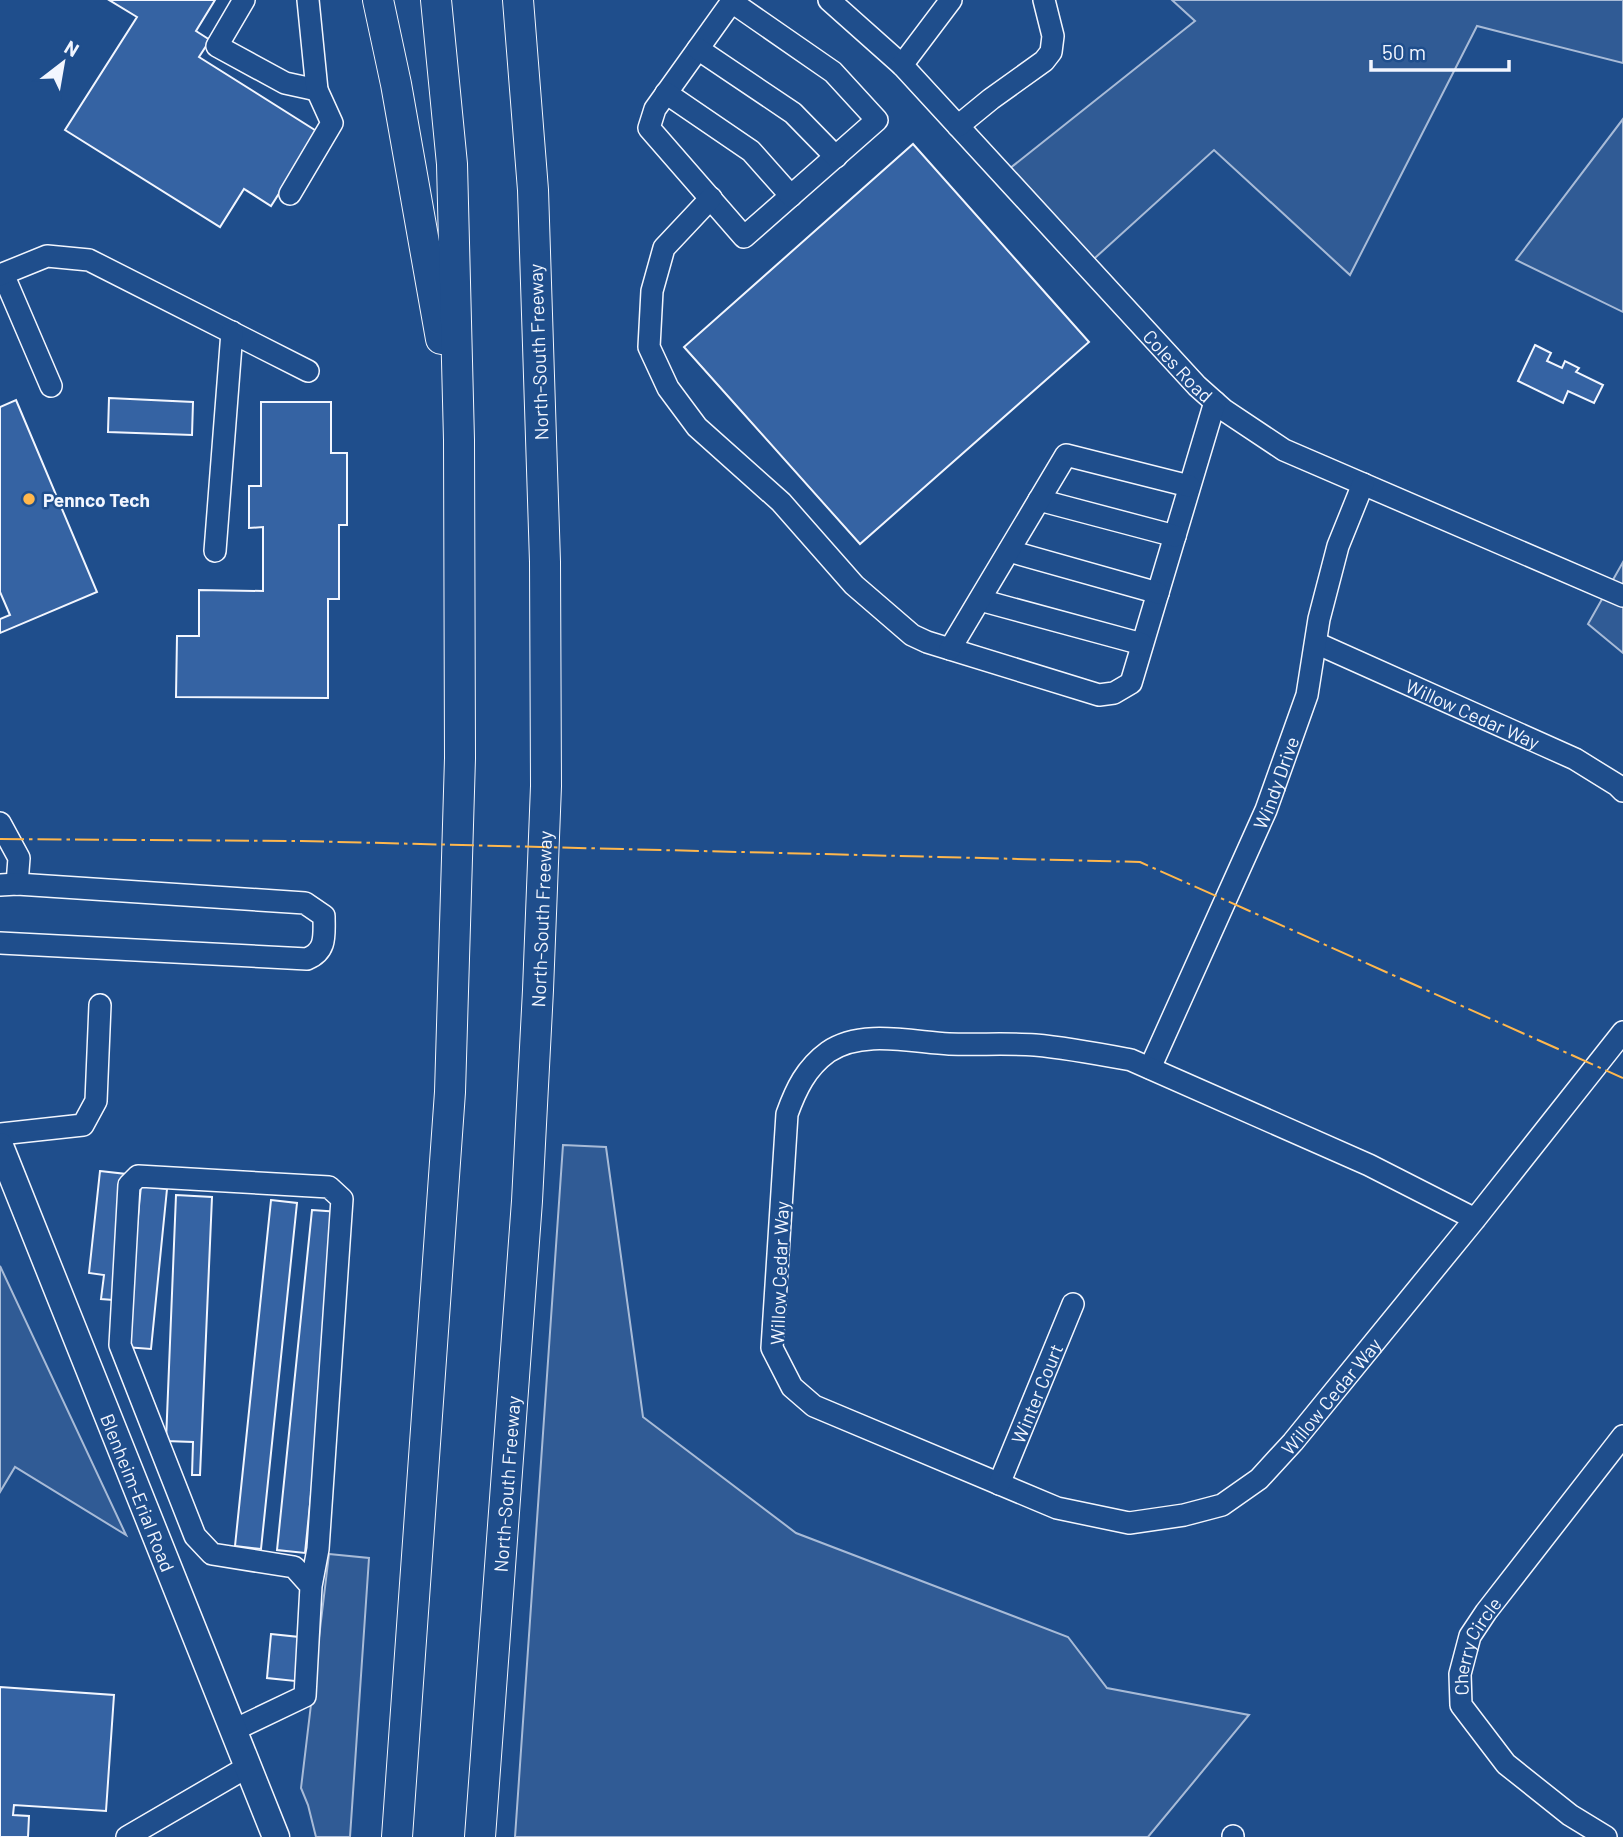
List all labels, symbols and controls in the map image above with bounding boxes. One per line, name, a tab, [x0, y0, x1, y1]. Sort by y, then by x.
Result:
north arrow	[28, 28, 98, 98]
scale bar	[1371, 28, 1509, 72]
text: N	[61, 35, 83, 61]
text: 50 m	[1382, 39, 1426, 64]
street label: North-South Freeway	[523, 263, 553, 441]
street label: Coles Road	[1139, 324, 1218, 406]
place label: Pennco Tech	[43, 488, 150, 511]
marker: Pennco Tech	[21, 491, 37, 507]
street label: Willow Cedar Way	[1402, 673, 1544, 753]
street label: Windy Drive	[1248, 733, 1303, 832]
street label: North-South Freeway	[526, 830, 556, 1008]
street label: Willow Cedar Way	[765, 1200, 793, 1346]
street label: Willow Cedar Way	[1276, 1332, 1385, 1459]
street label: Winter Court	[1006, 1340, 1067, 1447]
street label: North-South Freeway	[488, 1395, 524, 1573]
street label: Blenheim-Erial Road	[97, 1410, 180, 1575]
street label: Cherry Circle	[1448, 1592, 1505, 1696]

